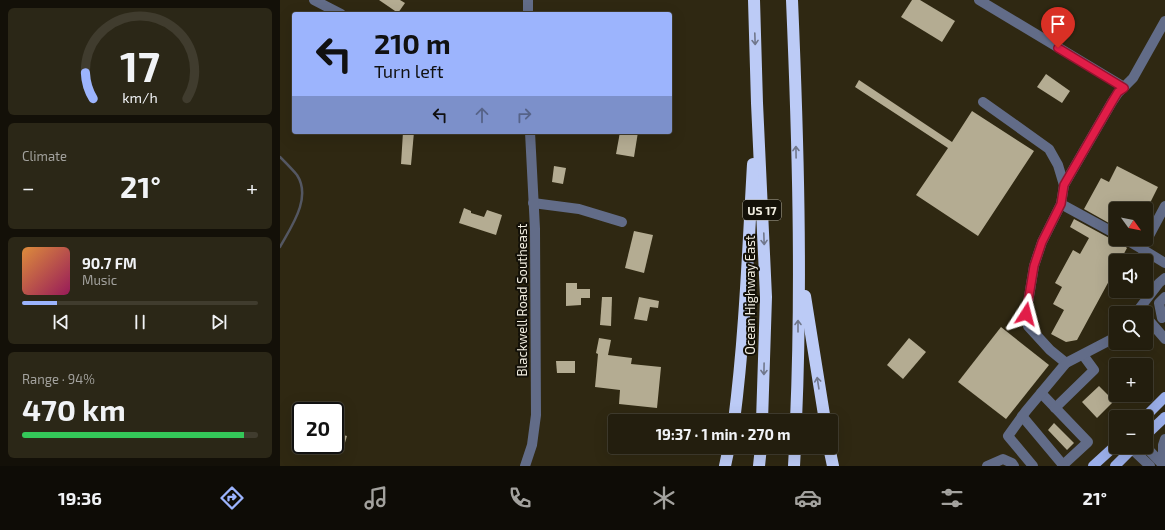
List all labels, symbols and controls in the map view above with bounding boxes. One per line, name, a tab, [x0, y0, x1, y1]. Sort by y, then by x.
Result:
pin	[1041, 7.0, 1075, 48]
icon: arrive	[1047, 13, 1069, 35]
text: 210 m	[374, 26, 451, 60]
icon: left	[308, 28, 360, 80]
one-way arrow	[751, 32, 759, 45]
text: 17	[120, 40, 160, 90]
text: Turn left	[374, 60, 444, 82]
text: km/h	[122, 89, 158, 106]
icon: left	[429, 104, 451, 126]
icon: ahead	[471, 104, 493, 126]
icon: right	[513, 104, 535, 126]
one-way arrow	[793, 146, 800, 159]
text: Climate	[22, 148, 67, 164]
text: 21°	[120, 168, 161, 204]
text: −	[22, 174, 35, 200]
text: +	[246, 174, 258, 200]
road number: US 17	[743, 200, 781, 220]
north arrow	[1109, 202, 1153, 246]
map controls	[1109, 202, 1153, 454]
street label: Blackwell Road Southeast	[514, 223, 530, 377]
one-way arrow	[760, 232, 767, 245]
street label: Ocean Highway East	[742, 235, 758, 355]
text: 90.7 FM	[82, 254, 137, 272]
button: sound	[1109, 254, 1153, 298]
text: Music	[82, 272, 117, 288]
position arrow	[1005, 293, 1047, 335]
button: search	[1109, 306, 1153, 350]
icon: previous	[50, 311, 72, 333]
icon: pause	[129, 311, 151, 333]
icon: next	[208, 311, 230, 333]
one-way arrow	[794, 320, 802, 333]
button: +	[1109, 358, 1153, 402]
one-way arrow	[760, 362, 768, 375]
text: Range · 94%	[22, 371, 95, 387]
one-way arrow	[814, 376, 822, 389]
text: 470 km	[22, 391, 126, 427]
speed limit sign: 20	[292, 402, 344, 454]
button: −	[1109, 410, 1153, 454]
text: 19:37 · 1 min · 270 m	[656, 425, 790, 443]
icon: directions	[218, 484, 246, 512]
icon: music	[362, 484, 390, 512]
icon: phone	[506, 484, 534, 512]
icon: climate	[650, 484, 678, 512]
icon: car	[794, 484, 822, 512]
icon: filters	[938, 484, 966, 512]
text: 19:36	[58, 487, 102, 509]
text: 21°	[1082, 487, 1107, 509]

